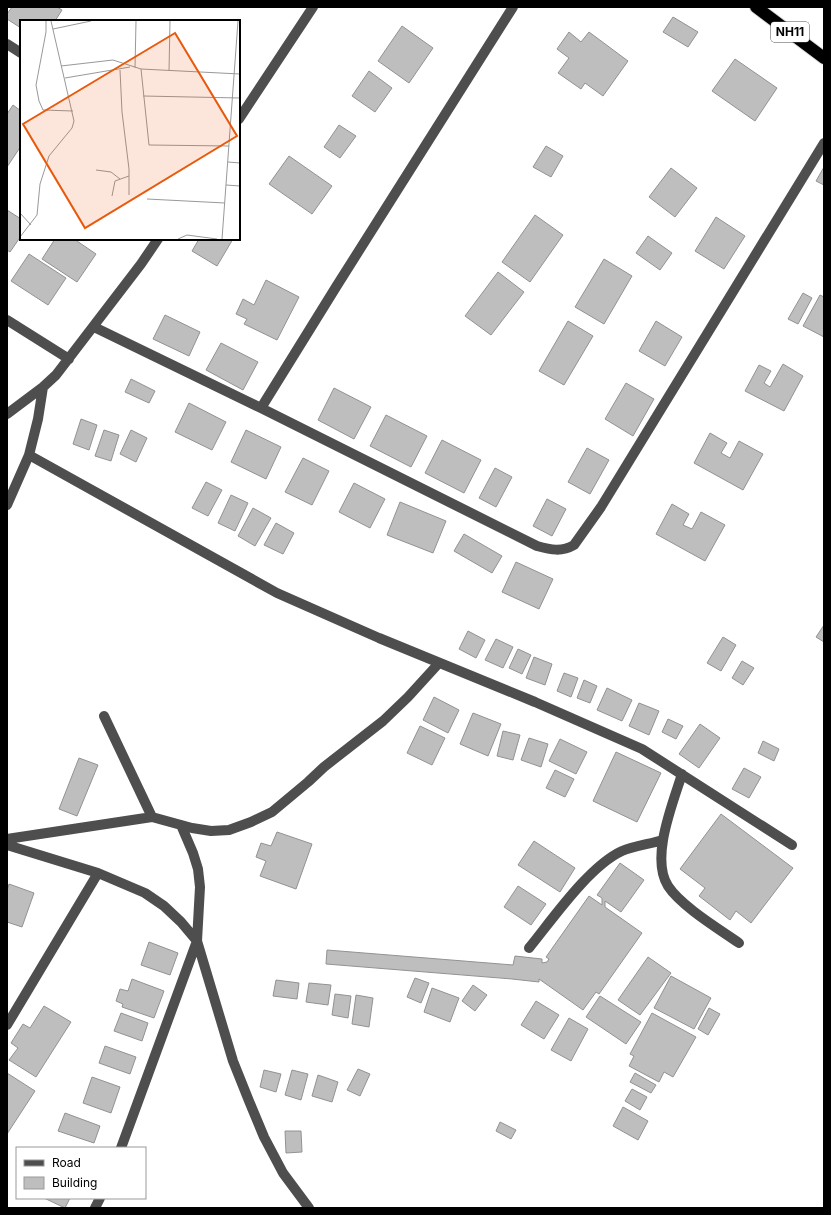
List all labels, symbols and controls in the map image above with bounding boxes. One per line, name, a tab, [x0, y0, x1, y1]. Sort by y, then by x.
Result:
inset map	[20, 20, 240, 240]
road number: NH11	[771, 22, 809, 42]
legend	[16, 1147, 146, 1199]
text: Road	[52, 1155, 81, 1170]
text: Building	[52, 1175, 97, 1190]

